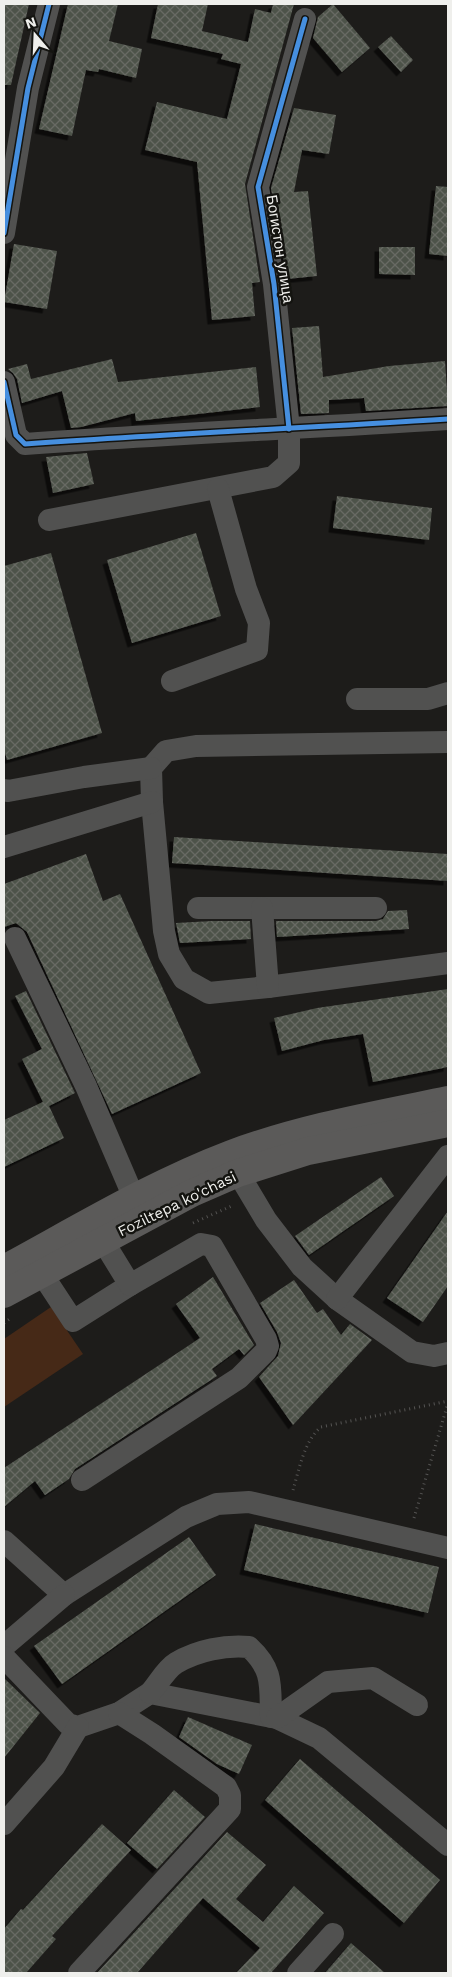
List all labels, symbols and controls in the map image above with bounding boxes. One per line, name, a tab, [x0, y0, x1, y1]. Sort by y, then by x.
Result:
north arrow	[10, 10, 60, 60]
text: N	[23, 13, 38, 32]
street label: Богистон улица	[263, 194, 298, 305]
street label: Foziltepa ko'chasi	[115, 1168, 239, 1240]

